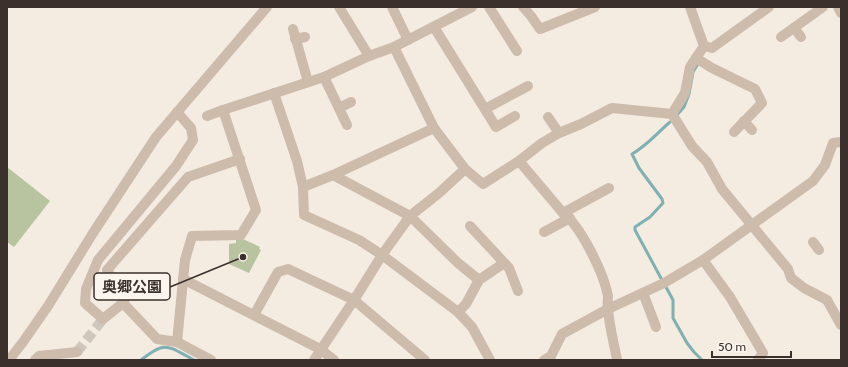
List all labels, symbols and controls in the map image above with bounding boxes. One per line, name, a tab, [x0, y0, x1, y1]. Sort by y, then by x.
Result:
callout: 奥郷公園	[94, 273, 170, 300]
text: 奥郷公園	[102, 278, 162, 296]
scale bar	[712, 333, 791, 359]
text: 50 m	[718, 339, 746, 354]

